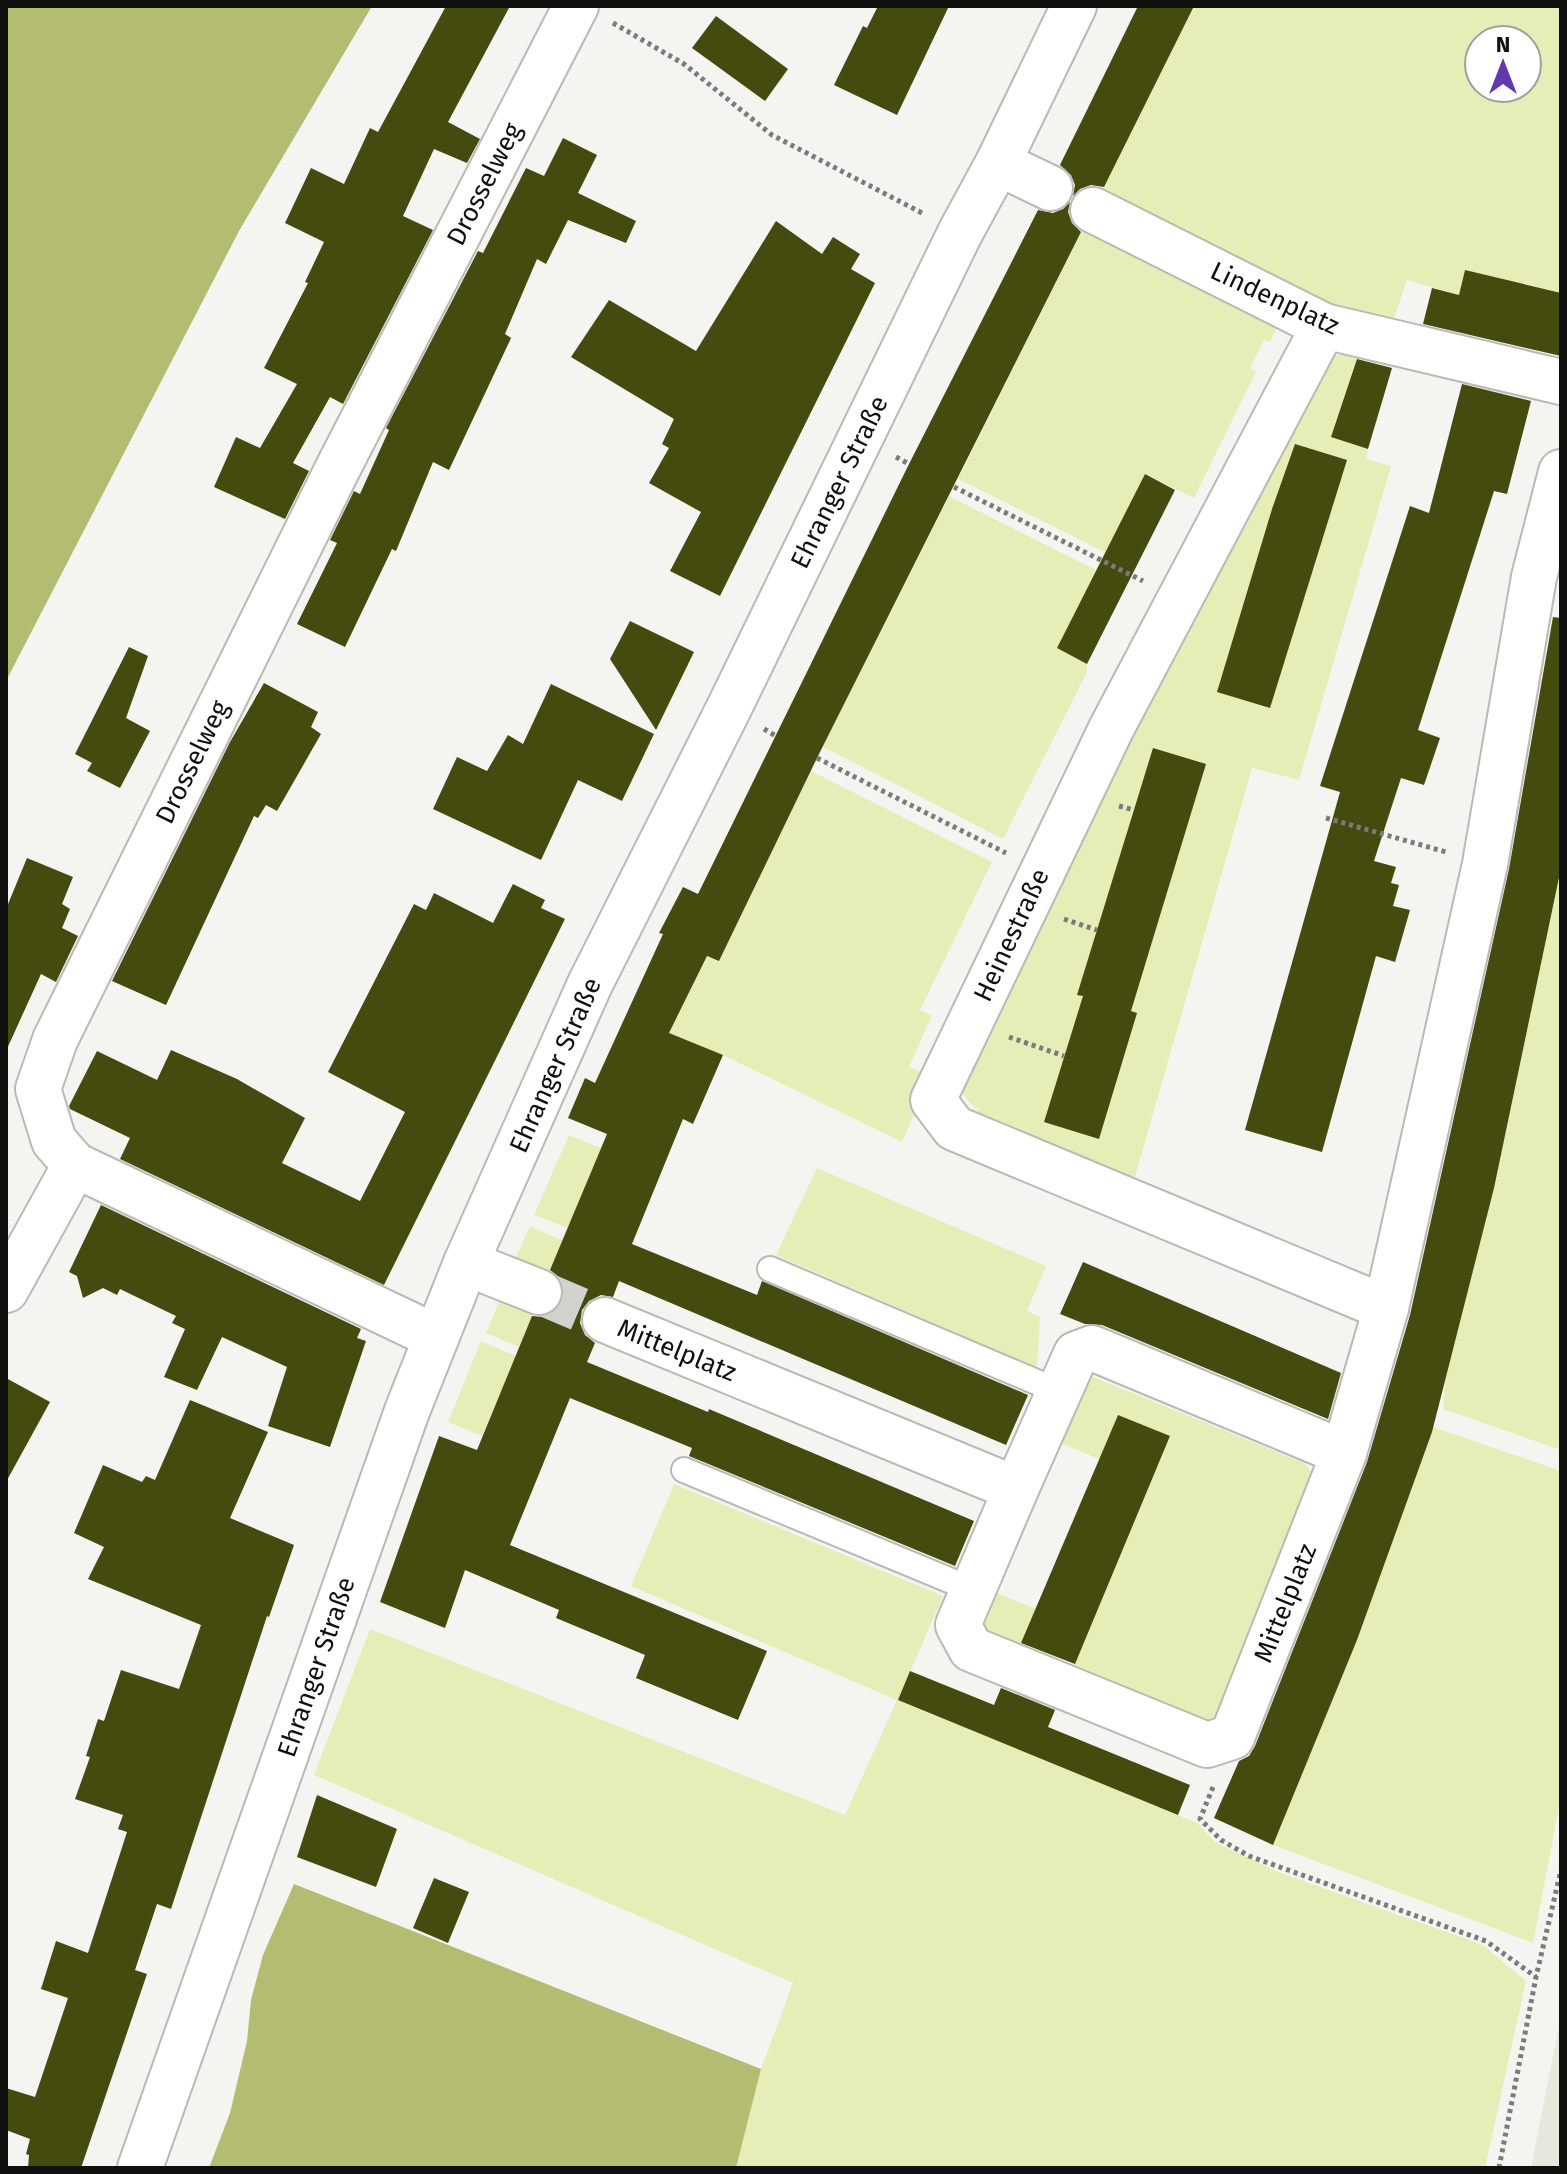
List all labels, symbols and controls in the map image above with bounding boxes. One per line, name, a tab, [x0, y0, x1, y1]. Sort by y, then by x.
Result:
north arrow	[1463, 24, 1543, 104]
text: N	[1496, 31, 1510, 58]
street label: Drosselweg	[440, 117, 529, 251]
street label: Lindenplatz	[1206, 255, 1344, 342]
street label: Ehranger Straße	[784, 391, 895, 574]
street label: Drosselweg	[149, 695, 236, 829]
street label: Heinestraße	[967, 864, 1056, 1007]
street label: Ehranger Straße	[503, 973, 608, 1158]
street label: Mittelplatz	[613, 1313, 741, 1388]
street label: Mittelplatz	[1248, 1539, 1323, 1667]
street label: Ehranger Straße	[271, 1573, 362, 1761]

